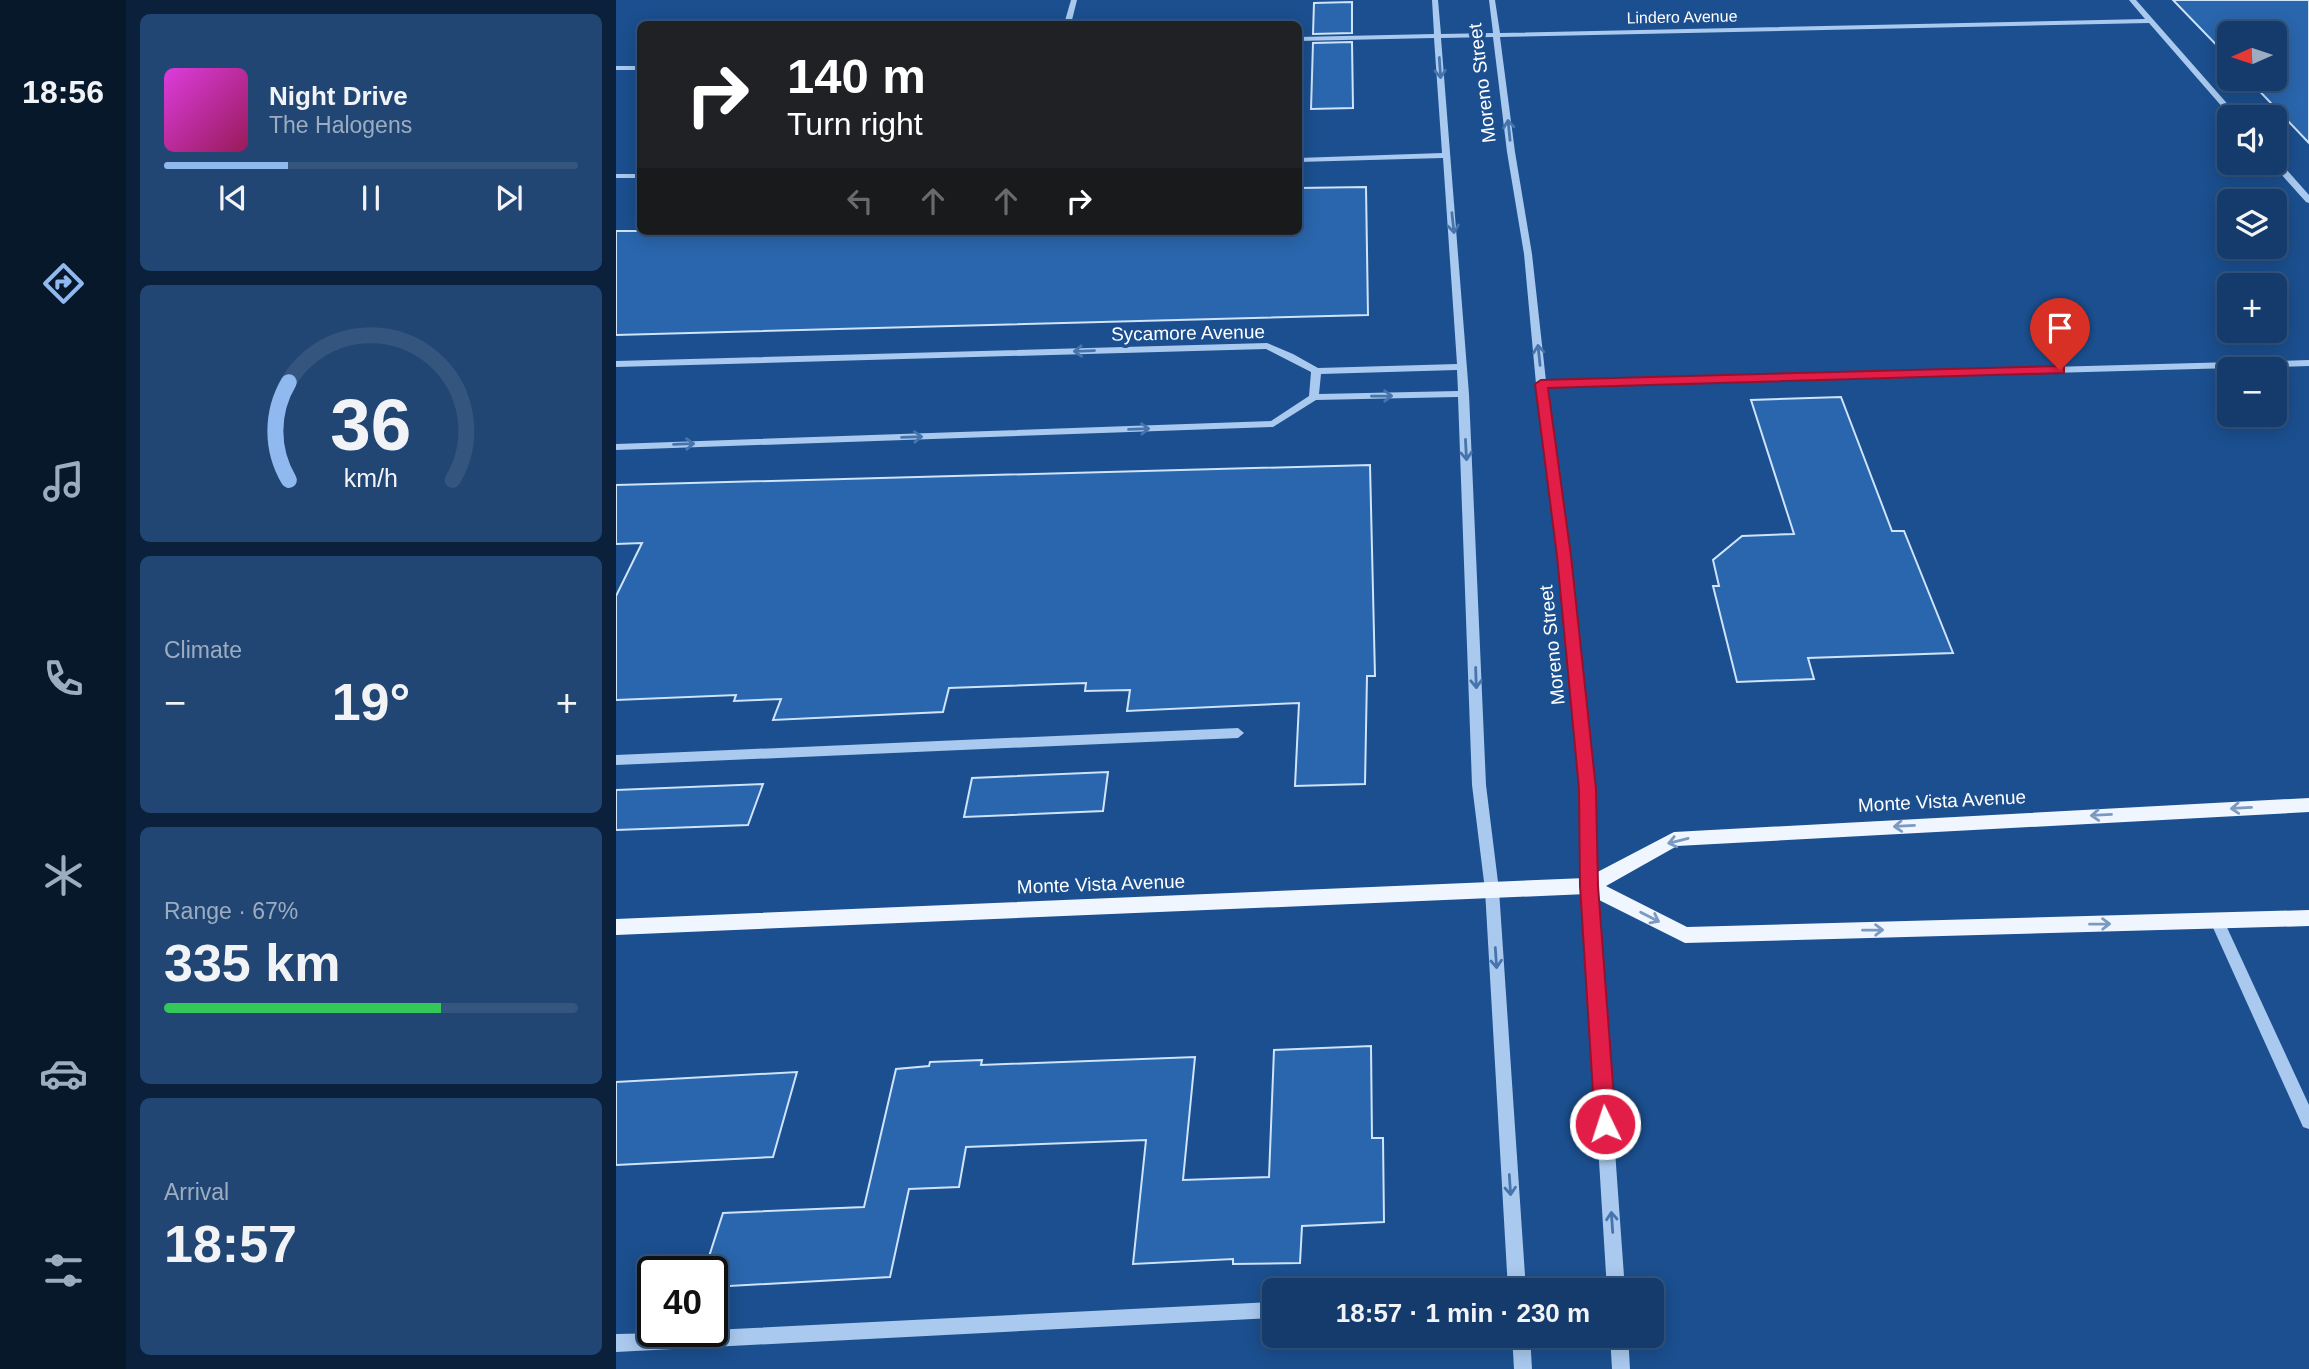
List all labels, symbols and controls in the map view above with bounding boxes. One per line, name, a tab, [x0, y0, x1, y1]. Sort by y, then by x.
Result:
street label: Lindero Avenue	[1626, 8, 1738, 26]
street label: Moreno Street	[1464, 21, 1500, 144]
north arrow	[2217, 21, 2287, 91]
map controls	[2217, 21, 2287, 427]
icon: right	[672, 49, 763, 140]
text: 140 m	[787, 49, 926, 103]
one-way arrow	[1434, 56, 1447, 79]
text: 18:56	[22, 74, 104, 110]
text: Night Drive	[269, 81, 408, 111]
button: sound	[2217, 105, 2287, 175]
text: Turn right	[787, 106, 923, 142]
text: The Halogens	[269, 112, 412, 138]
one-way arrow	[1502, 119, 1515, 142]
icon: previous	[214, 179, 252, 217]
icon: pause	[352, 179, 390, 217]
icon: next	[490, 179, 528, 217]
icon: left	[841, 182, 879, 220]
icon: ahead	[914, 182, 952, 220]
icon: ahead	[987, 182, 1025, 220]
icon: right	[1060, 182, 1098, 220]
button: layers	[2217, 189, 2287, 259]
one-way arrow	[1447, 211, 1460, 234]
icon: directions	[39, 259, 88, 308]
button: +	[2217, 273, 2287, 343]
pin	[2030, 298, 2090, 370]
icon: arrive	[2041, 309, 2079, 347]
street label: Sycamore Avenue	[1111, 321, 1265, 345]
one-way arrow	[1533, 344, 1546, 367]
one-way arrow	[1072, 345, 1095, 358]
button: −	[2217, 357, 2287, 427]
text: 36	[331, 384, 411, 465]
one-way arrow	[1371, 389, 1394, 402]
one-way arrow	[1127, 422, 1150, 436]
one-way arrow	[900, 430, 923, 443]
one-way arrow	[672, 438, 695, 451]
one-way arrow	[1460, 439, 1473, 462]
icon: music	[39, 457, 88, 506]
text: km/h	[344, 463, 398, 491]
street label: Moreno Street	[1535, 583, 1569, 706]
text: Climate	[164, 637, 242, 663]
icon: phone	[39, 654, 88, 703]
one-way arrow	[1469, 666, 1482, 689]
text: 19°	[332, 673, 410, 731]
text: −	[164, 682, 186, 724]
text: +	[556, 682, 578, 724]
street label: Monte Vista Avenue	[1857, 786, 2027, 816]
one-way arrow	[2230, 802, 2253, 815]
one-way arrow	[2090, 809, 2113, 822]
one-way arrow	[1893, 820, 1916, 833]
one-way arrow	[1667, 835, 1689, 848]
icon: climate	[39, 851, 88, 900]
street label: Monte Vista Avenue	[1017, 871, 1185, 897]
text: Range · 67%	[164, 898, 298, 924]
one-way arrow	[1639, 910, 1660, 924]
one-way arrow	[2089, 918, 2112, 931]
one-way arrow	[1861, 924, 1884, 937]
text: 335 km	[164, 934, 340, 992]
one-way arrow	[1490, 946, 1503, 969]
icon: car	[39, 1049, 88, 1098]
position arrow	[1568, 1087, 1642, 1161]
one-way arrow	[1504, 1173, 1517, 1196]
text: Arrival	[164, 1179, 229, 1205]
one-way arrow	[1605, 1210, 1618, 1233]
text: 18:57	[164, 1215, 297, 1273]
icon: filters	[39, 1246, 88, 1295]
speed limit sign: 40	[637, 1256, 728, 1347]
text: 18:57 · 1 min · 230 m	[1336, 1298, 1590, 1328]

